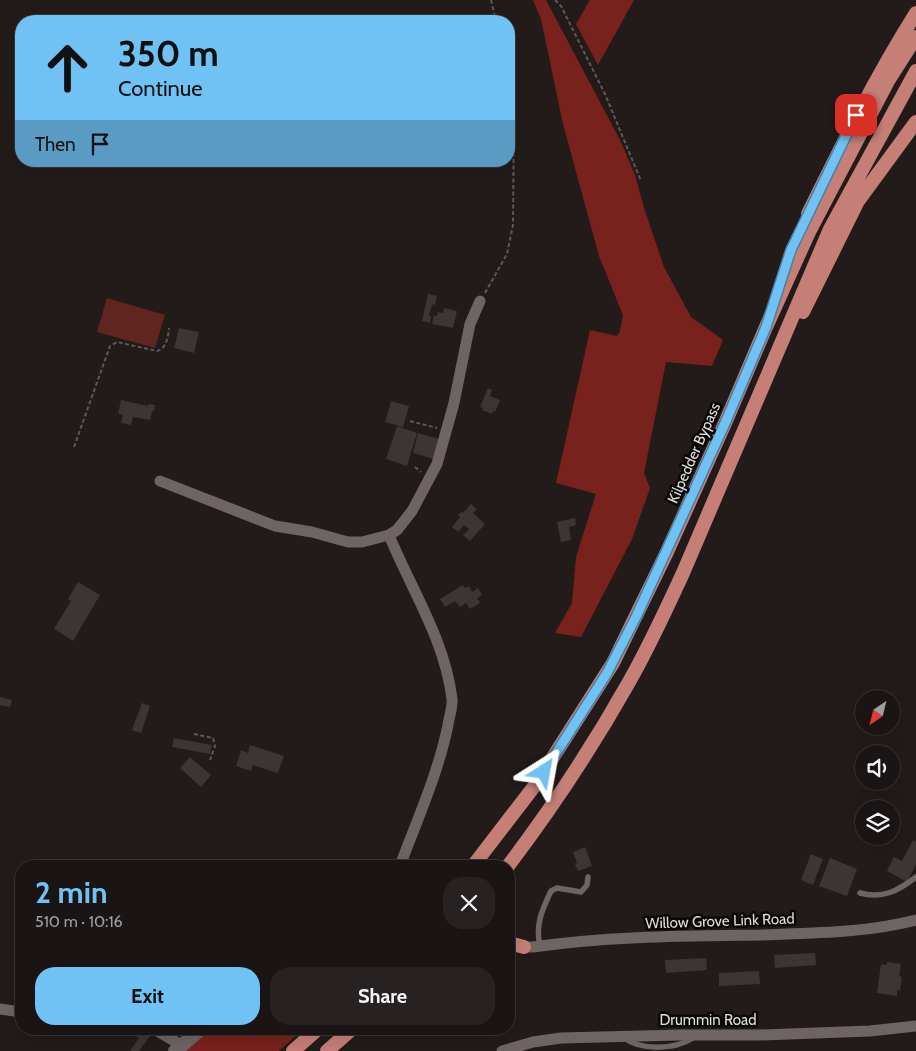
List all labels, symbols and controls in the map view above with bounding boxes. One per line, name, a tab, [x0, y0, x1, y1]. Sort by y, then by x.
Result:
text: 350 m	[118, 32, 219, 75]
icon: ahead	[35, 35, 100, 100]
text: Continue	[118, 75, 203, 102]
pin	[835, 94, 877, 136]
icon: arrive	[842, 101, 870, 129]
icon: arrive	[86, 130, 114, 158]
text: Then	[35, 133, 76, 156]
street label: Kilpedder Bypass	[664, 400, 724, 506]
north arrow	[855, 690, 900, 735]
map controls	[855, 690, 900, 845]
position arrow	[517, 745, 569, 797]
button: sound	[855, 745, 900, 790]
button: layers	[855, 800, 900, 845]
text: 2 min	[35, 874, 107, 911]
button: close	[443, 877, 495, 929]
street label: Willow Grove Link Road	[645, 909, 795, 933]
text: 510 m · 10:16	[35, 912, 123, 931]
button: Exit	[35, 967, 260, 1025]
button: Share	[270, 967, 495, 1025]
street label: Drummin Road	[659, 1011, 757, 1029]

